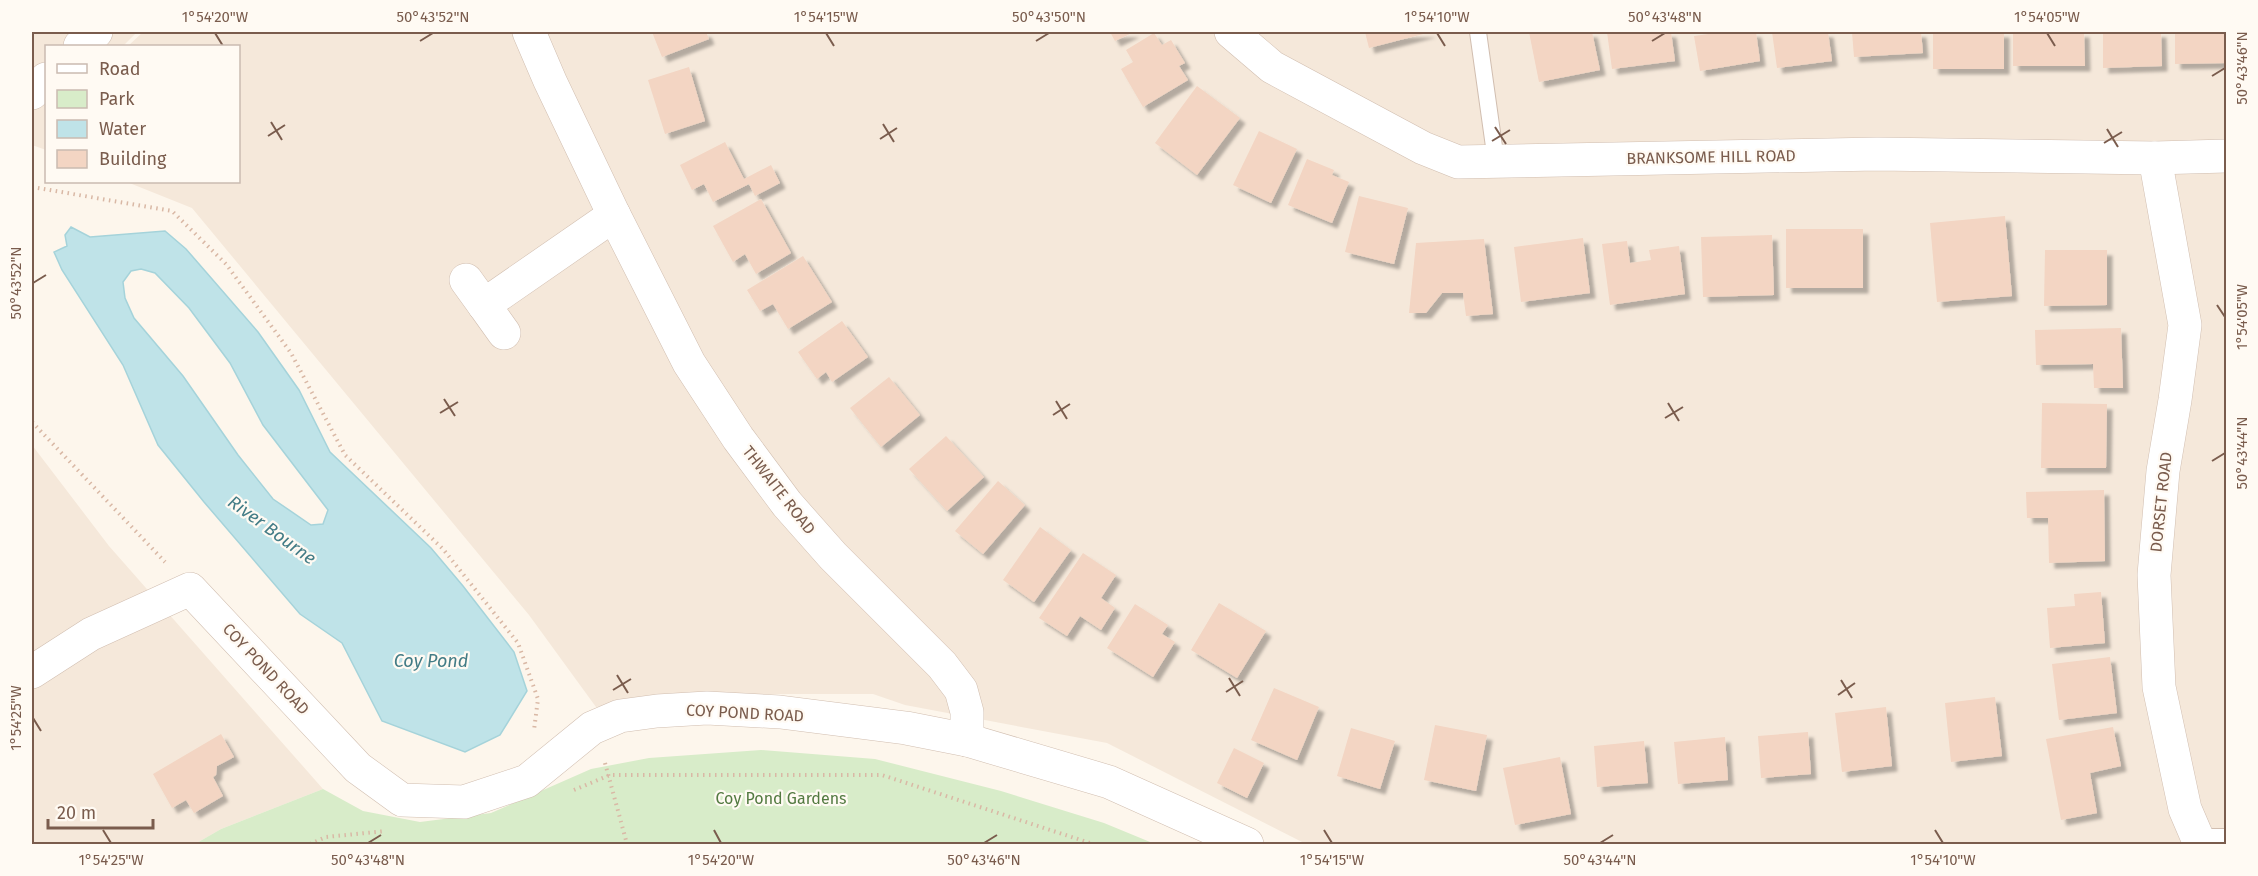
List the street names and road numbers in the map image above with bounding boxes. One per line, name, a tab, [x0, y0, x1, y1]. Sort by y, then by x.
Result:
street label: BRANKSOME HILL ROAD	[1626, 146, 1796, 168]
street label: THWAITE ROAD	[738, 442, 820, 538]
street label: DORSET ROAD	[2146, 451, 2176, 553]
street label: COY POND ROAD	[219, 619, 313, 719]
street label: COY POND ROAD	[686, 700, 804, 726]

